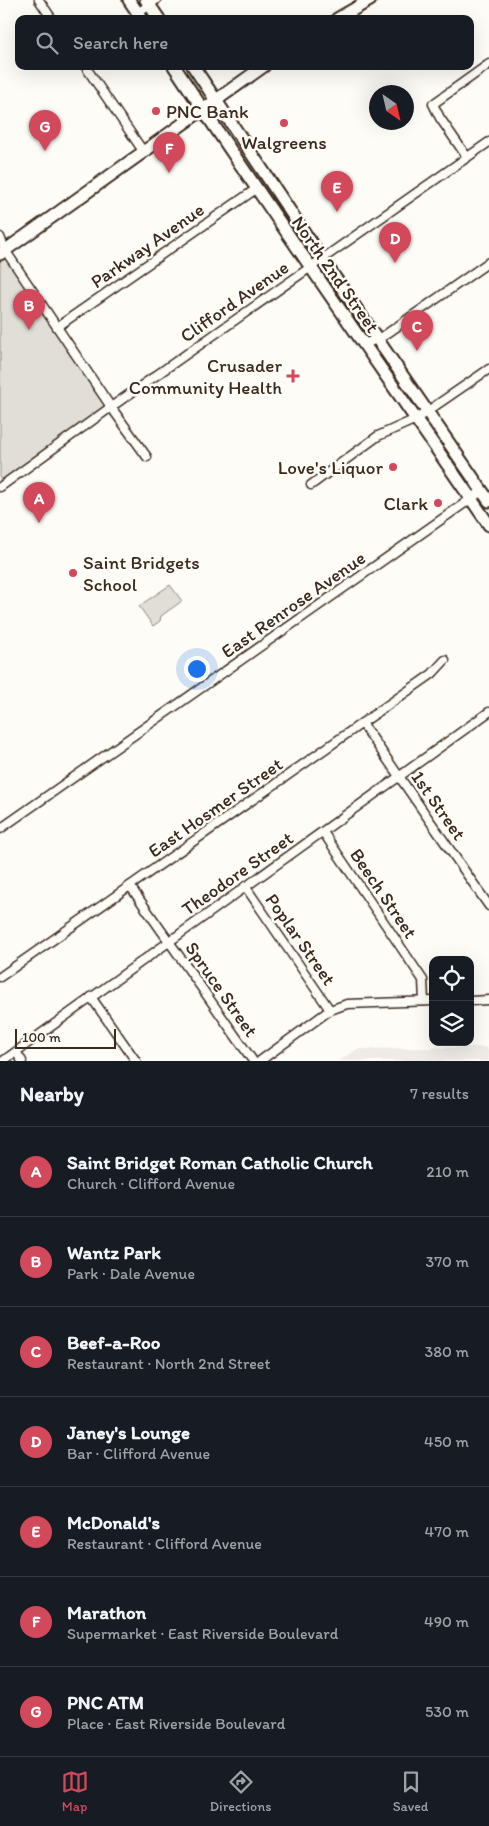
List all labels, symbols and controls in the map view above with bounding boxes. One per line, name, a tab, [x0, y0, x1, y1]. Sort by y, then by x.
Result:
search box	[15, 15, 474, 70]
icon: search	[33, 29, 61, 57]
text: Search here	[73, 31, 168, 54]
north arrow	[369, 85, 414, 130]
place label: PNC Bank	[166, 100, 249, 123]
marker: PNC Bank	[150, 105, 162, 117]
pin: G	[29, 110, 61, 151]
marker: Walgreens	[278, 117, 290, 129]
place label: Walgreens	[241, 131, 327, 154]
pin: F	[153, 132, 185, 173]
pin: E	[321, 171, 353, 212]
street label: Parkway Avenue	[86, 198, 208, 293]
street label: North 2nd Street	[287, 211, 384, 337]
pin: D	[379, 222, 411, 263]
street label: Clifford Avenue	[176, 256, 293, 347]
pin: B	[13, 289, 45, 330]
pin: C	[401, 310, 433, 351]
place label: Crusader Community Health	[129, 354, 282, 399]
marker: Crusader Community Health	[286, 369, 300, 383]
place label: Love's Liquor	[278, 456, 383, 479]
marker: Love's Liquor	[387, 461, 399, 473]
pin: A	[23, 482, 55, 523]
place label: Clark	[384, 492, 428, 515]
marker: Clark	[432, 497, 444, 509]
street label: East Renrose Avenue	[217, 546, 370, 663]
place label: Saint Bridgets School	[83, 551, 200, 596]
marker: Saint Bridgets School	[67, 567, 79, 579]
your location	[184, 656, 210, 682]
street label: East Hosmer Street	[144, 752, 287, 862]
street label: 1st Street	[406, 766, 471, 844]
street label: Theodore Street	[177, 827, 297, 920]
street label: Beech Street	[345, 844, 422, 943]
street label: Poplar Street	[260, 889, 341, 990]
street label: Spruce Street	[180, 937, 263, 1041]
map controls	[429, 956, 474, 1046]
button: locate	[429, 956, 474, 1001]
button: layers	[429, 1001, 474, 1046]
scale bar	[15, 1026, 116, 1049]
text: 100 m	[22, 1029, 61, 1046]
text: Nearby	[20, 1081, 84, 1106]
text: 7 results	[410, 1084, 469, 1103]
text: Saint Bridget Roman Catholic Church	[67, 1151, 373, 1174]
text: A	[31, 1162, 41, 1181]
text: 210 m	[426, 1162, 469, 1181]
text: Church · Clifford Avenue	[67, 1174, 235, 1193]
text: Wantz Park	[67, 1241, 161, 1264]
text: B	[31, 1252, 41, 1271]
text: 370 m	[425, 1252, 469, 1271]
text: Park · Dale Avenue	[67, 1264, 195, 1283]
text: Beef-a-Roo	[67, 1331, 160, 1354]
text: C	[31, 1342, 41, 1361]
text: 380 m	[425, 1342, 469, 1361]
text: Restaurant · North 2nd Street	[67, 1354, 270, 1373]
text: Janey's Lounge	[67, 1421, 190, 1444]
text: D	[31, 1432, 41, 1451]
text: 450 m	[424, 1432, 469, 1451]
text: Bar · Clifford Avenue	[67, 1444, 210, 1463]
text: McDonald's	[67, 1511, 160, 1534]
text: E	[32, 1522, 40, 1541]
text: 470 m	[425, 1522, 469, 1541]
text: Restaurant · Clifford Avenue	[67, 1534, 262, 1553]
text: Marathon	[67, 1601, 146, 1624]
text: F	[32, 1612, 40, 1631]
text: 490 m	[424, 1612, 469, 1631]
text: Supermarket · East Riverside Boulevard	[67, 1624, 338, 1643]
text: PNC ATM	[67, 1691, 144, 1714]
text: G	[30, 1702, 42, 1721]
text: 530 m	[425, 1702, 469, 1721]
text: Place · East Riverside Boulevard	[67, 1714, 285, 1733]
tab: Map	[61, 1768, 89, 1815]
tab: Directions	[210, 1768, 271, 1815]
tab: Saved	[393, 1768, 428, 1815]

